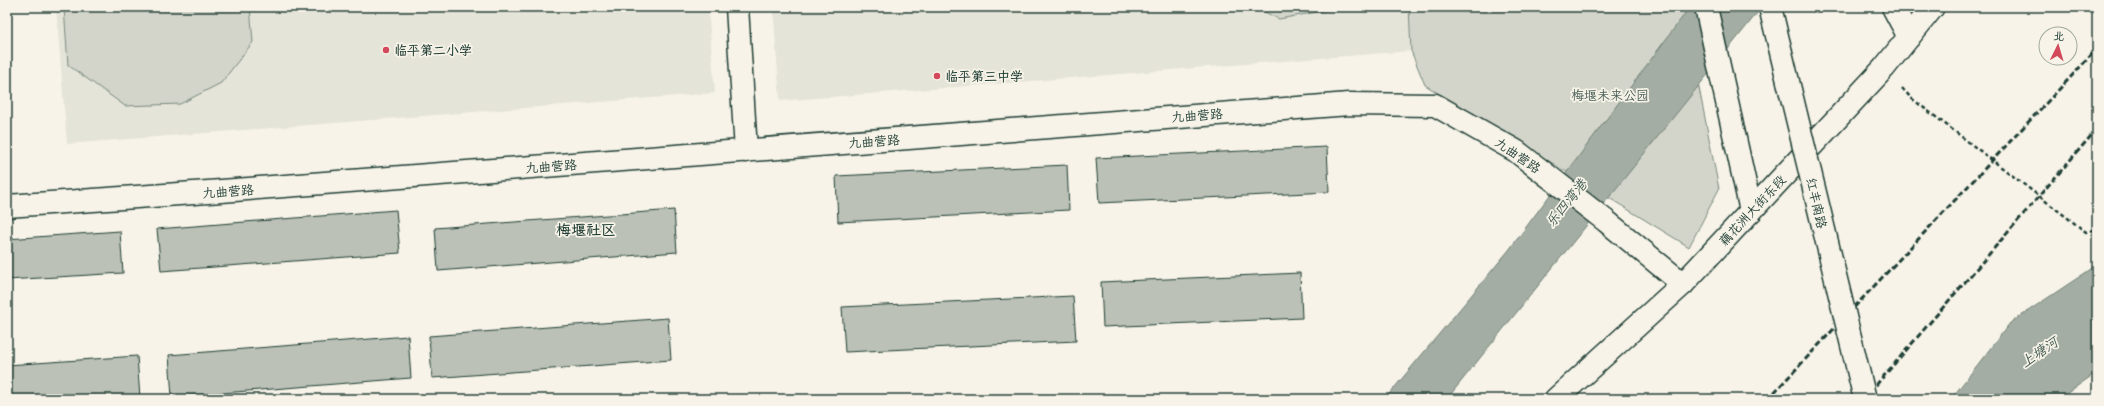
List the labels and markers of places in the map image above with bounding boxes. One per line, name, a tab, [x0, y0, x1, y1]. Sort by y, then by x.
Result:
place label: 临平第二小学	[394, 41, 472, 59]
marker: 临平第二小学	[381, 45, 391, 55]
place label: 临平第三中学	[945, 67, 1023, 85]
marker: 临平第三中学	[932, 71, 942, 81]

